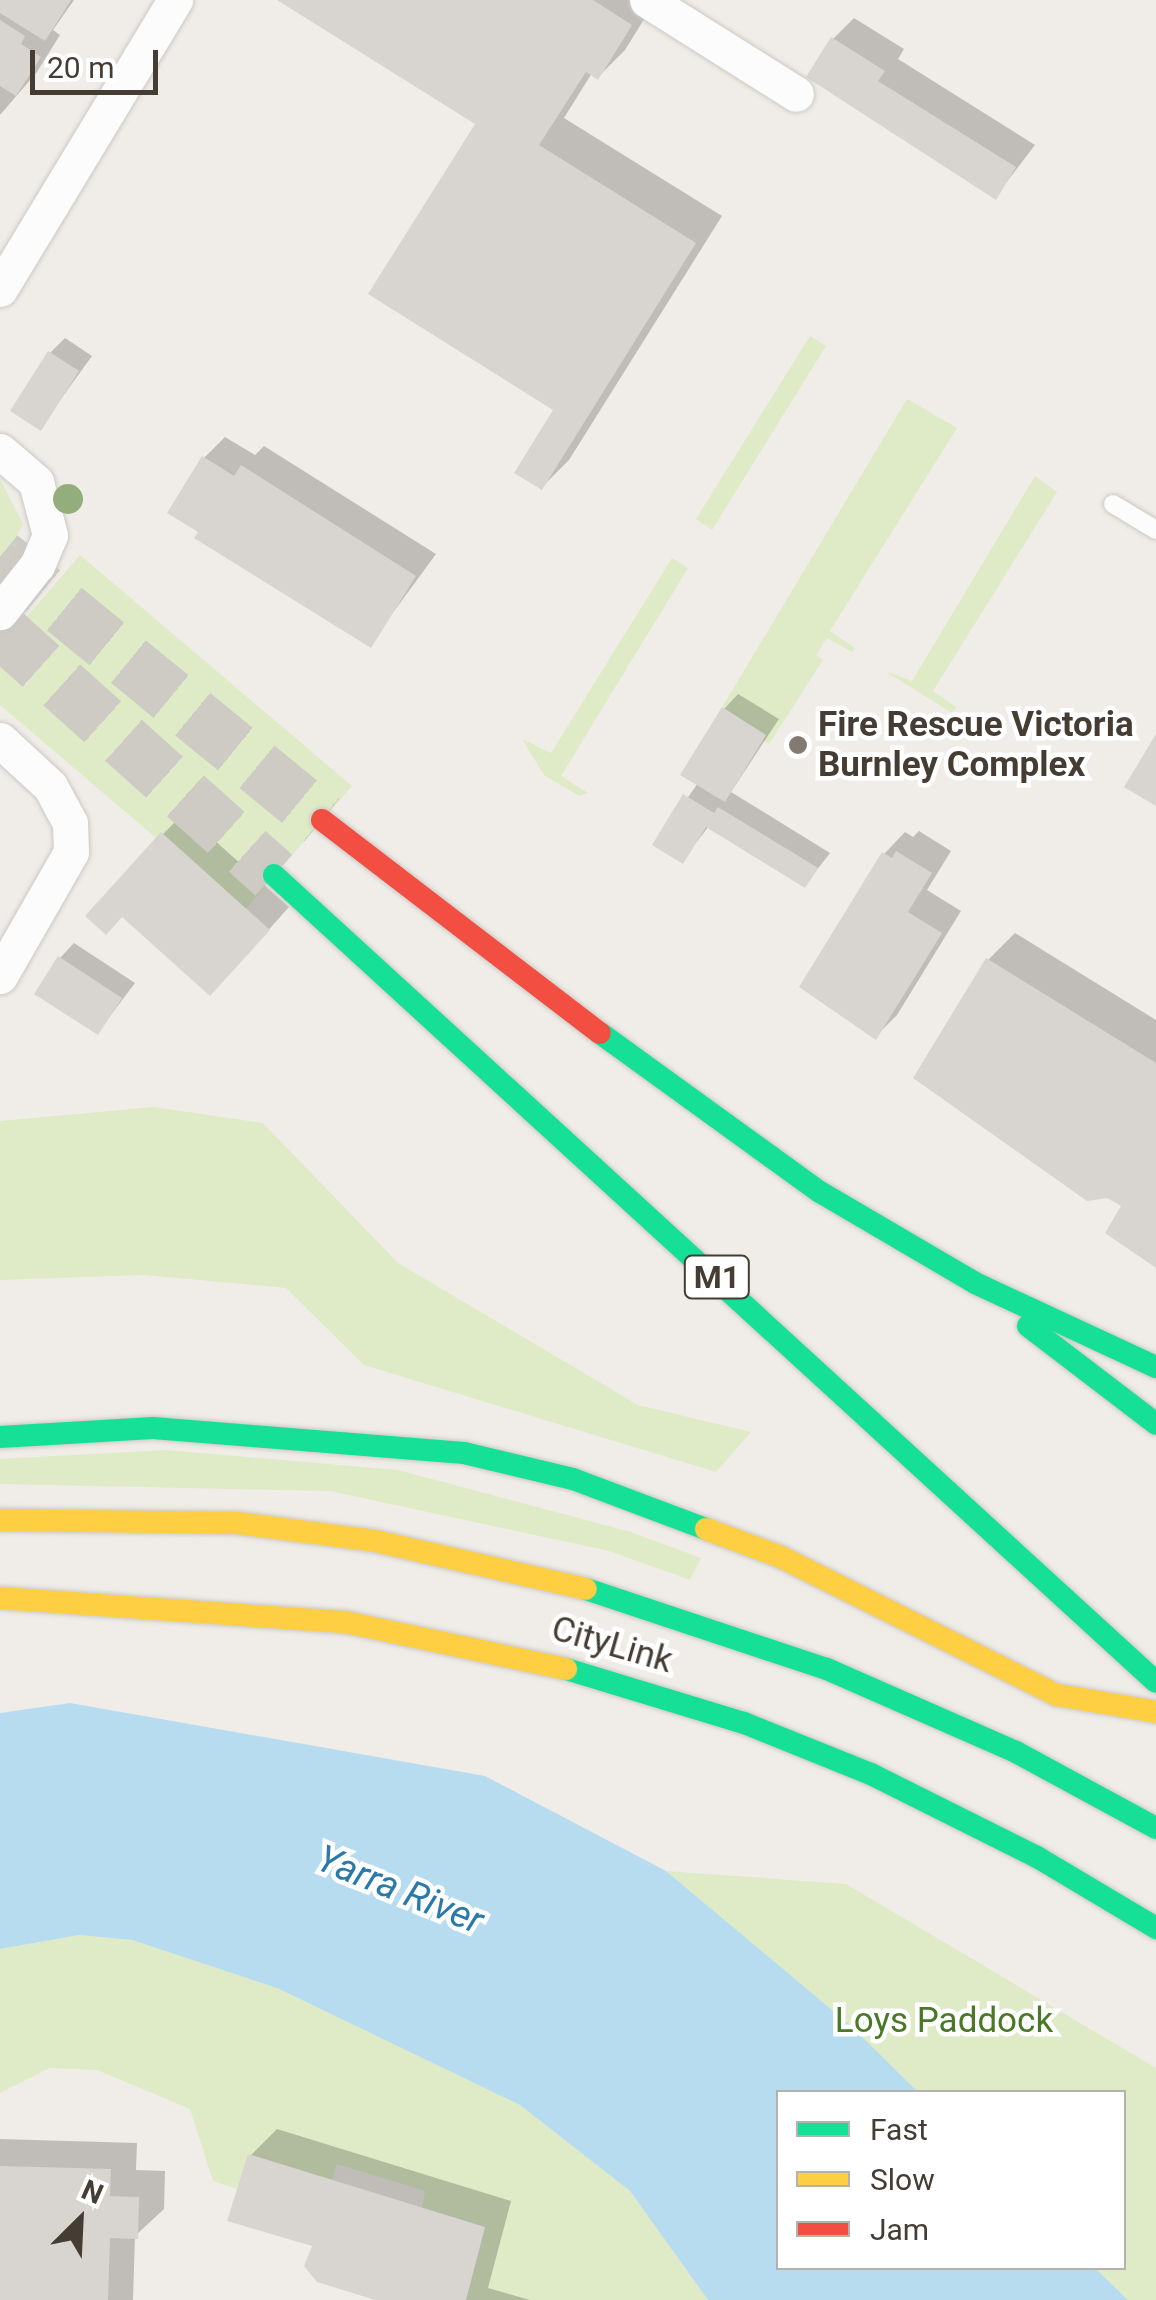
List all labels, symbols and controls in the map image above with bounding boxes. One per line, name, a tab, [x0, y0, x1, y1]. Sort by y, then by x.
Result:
scale bar	[35, 30, 162, 92]
text: 20 m	[47, 50, 114, 85]
place label: Fire Rescue Victoria Burnley Complex	[818, 704, 1134, 786]
marker: Fire Rescue Victoria Burnley Complex	[787, 734, 809, 756]
road number: M1	[682, 1250, 752, 1304]
street label: CityLink	[547, 1608, 677, 1682]
water label: Yarra River	[310, 1836, 490, 1944]
park label: Loys Paddock	[835, 2000, 1053, 2042]
legend	[776, 2090, 1126, 2270]
text: Fast	[870, 2112, 928, 2147]
text: Slow	[870, 2162, 935, 2197]
north arrow	[30, 2170, 130, 2270]
text: N	[77, 2173, 108, 2211]
text: Jam	[870, 2212, 929, 2247]

